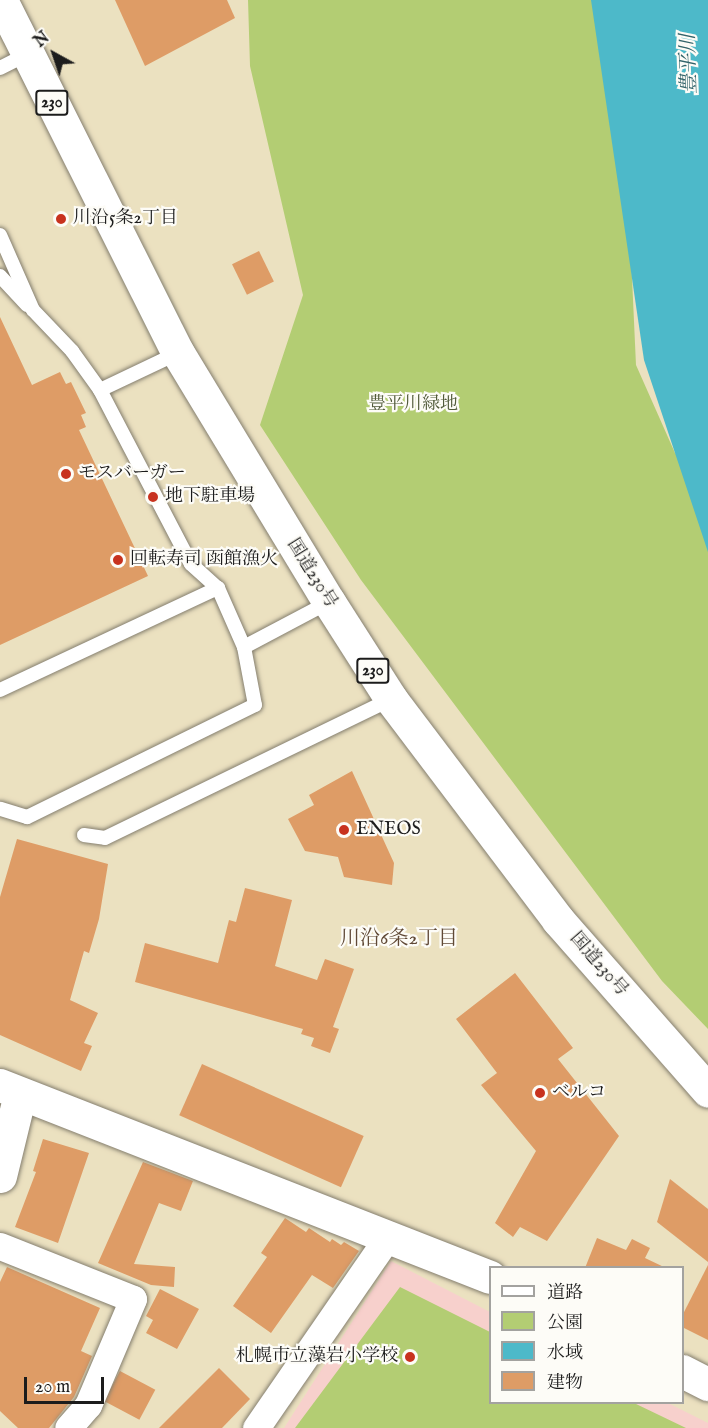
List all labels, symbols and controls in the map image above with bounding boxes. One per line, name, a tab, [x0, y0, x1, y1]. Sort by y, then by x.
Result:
north arrow	[24, 24, 84, 84]
text: N	[31, 28, 54, 52]
water label: 豊平川	[676, 34, 702, 94]
road number: 230	[34, 90, 70, 116]
place label: 川沿5条2丁目	[73, 208, 178, 230]
marker: 川沿5条2丁目	[54, 212, 68, 226]
park label: 豊平川緑地	[368, 394, 458, 416]
place label: モスバーガー	[78, 463, 186, 485]
marker: モスバーガー	[59, 467, 73, 481]
place label: 地下駐車場	[165, 486, 255, 508]
marker: 地下駐車場	[146, 490, 160, 504]
street label: 国道230号	[281, 535, 341, 613]
place label: 回転寿司 函館漁火	[130, 549, 278, 571]
marker: 回転寿司 函館漁火	[111, 553, 125, 567]
road number: 230	[355, 658, 391, 684]
place label: ENEOS	[356, 819, 421, 841]
marker: ENEOS	[337, 823, 351, 837]
district label: 川沿6条2丁目	[340, 926, 458, 950]
street label: 国道230号	[564, 928, 632, 1002]
place label: ベルコ	[552, 1082, 606, 1104]
marker: ベルコ	[533, 1086, 547, 1100]
legend	[489, 1266, 684, 1404]
text: 道路	[547, 1282, 583, 1305]
text: 公園	[547, 1312, 583, 1335]
text: 水域	[547, 1342, 583, 1365]
place label: 札幌市立藻岩小学校	[236, 1346, 398, 1368]
marker: 札幌市立藻岩小学校	[403, 1350, 417, 1364]
scale bar	[27, 1365, 106, 1403]
text: 建物	[547, 1372, 583, 1395]
text: 20 m	[35, 1376, 70, 1399]

